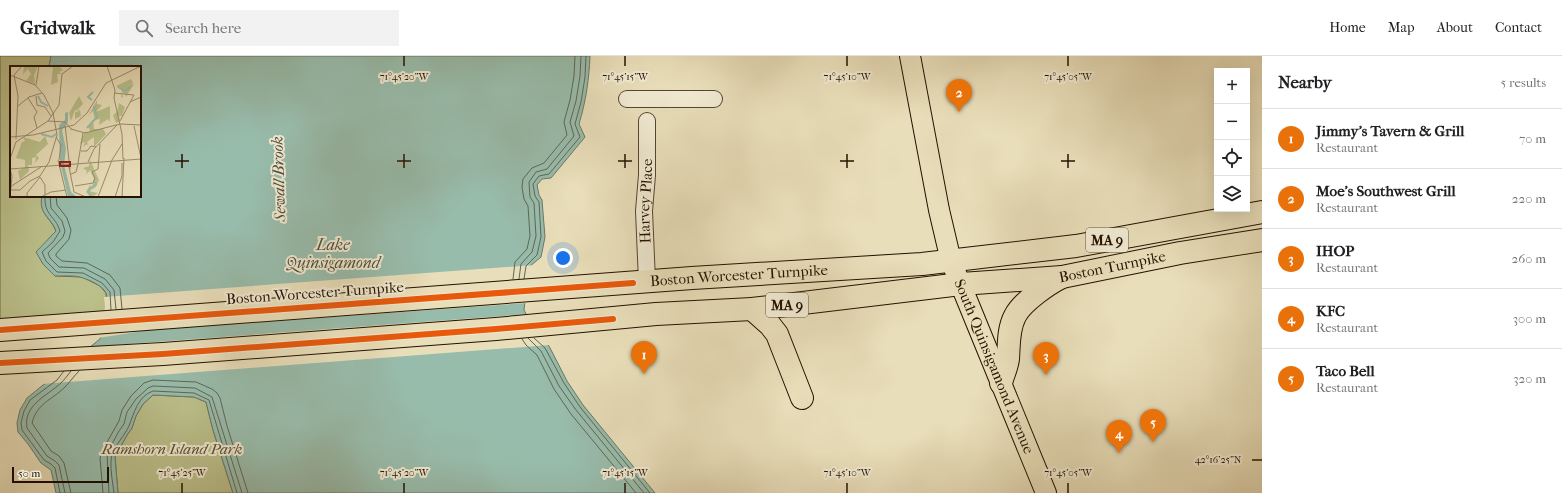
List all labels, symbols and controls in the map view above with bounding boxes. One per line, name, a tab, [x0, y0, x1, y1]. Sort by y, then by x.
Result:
search box	[119, 10, 399, 46]
text: Gridwalk	[20, 17, 95, 39]
icon: search	[133, 17, 155, 39]
text: Search here	[165, 19, 241, 37]
text: Home	[1329, 19, 1366, 36]
text: Map	[1388, 19, 1415, 36]
text: About	[1437, 19, 1473, 36]
text: Contact	[1495, 19, 1542, 36]
inset map	[10, 66, 141, 197]
map controls	[1214, 68, 1250, 212]
button: +	[1214, 68, 1250, 104]
text: 71°45'20"W	[380, 71, 429, 83]
text: 71°45'15"W	[602, 71, 649, 83]
text: 71°45'10"W	[824, 71, 872, 83]
text: 71°45'05"W	[1044, 71, 1093, 83]
text: Nearby	[1278, 72, 1332, 92]
text: 5 results	[1501, 75, 1546, 90]
pin: 2	[946, 79, 972, 112]
button: −	[1214, 104, 1250, 140]
text: Jimmy's Tavern & Grill	[1316, 122, 1464, 140]
text: 1	[1289, 131, 1293, 146]
text: 70 m	[1519, 131, 1546, 146]
water label: Sewall Brook	[268, 136, 290, 223]
button: locate	[1214, 140, 1250, 176]
text: Restaurant	[1316, 140, 1378, 155]
street label: Harvey Place	[635, 158, 656, 244]
button: layers	[1214, 176, 1250, 212]
text: Moe's Southwest Grill	[1316, 182, 1456, 200]
text: 2	[1288, 191, 1294, 206]
text: 220 m	[1512, 191, 1546, 206]
text: Restaurant	[1316, 200, 1378, 215]
road number: MA 9	[1086, 228, 1128, 252]
water label: Lake Quinsigamond	[285, 235, 382, 273]
text: IHOP	[1316, 242, 1354, 260]
street label: Boston Turnpike	[1057, 247, 1168, 286]
your location	[553, 248, 573, 268]
text: 3	[1288, 251, 1294, 266]
text: 260 m	[1512, 251, 1546, 266]
text: Restaurant	[1316, 260, 1378, 275]
street label: Boston Worcester Turnpike	[649, 261, 829, 290]
street label: South Quinsigamond Avenue	[950, 276, 1038, 457]
street label: Boston Worcester Turnpike	[226, 278, 405, 308]
road number: MA 9	[766, 293, 808, 317]
text: KFC	[1316, 302, 1345, 320]
text: 4	[1287, 311, 1295, 326]
text: 300 m	[1513, 311, 1546, 326]
text: Restaurant	[1316, 320, 1378, 335]
pin: 1	[631, 341, 657, 374]
pin: 3	[1033, 342, 1059, 375]
text: Taco Bell	[1316, 362, 1375, 380]
text: 5	[1288, 371, 1294, 386]
text: 320 m	[1513, 371, 1546, 386]
text: Restaurant	[1316, 380, 1378, 395]
pin: 5	[1140, 409, 1166, 442]
pin: 4	[1106, 420, 1132, 453]
park label: Ramshorn Island Park	[101, 440, 243, 458]
text: 42°16'25"N	[1195, 454, 1242, 466]
scale bar	[12, 465, 109, 484]
text: 50 m	[18, 467, 40, 480]
text: 71°45'25"W	[158, 467, 207, 479]
text: 71°45'20"W	[380, 467, 429, 479]
text: 71°45'15"W	[602, 467, 649, 479]
text: 71°45'10"W	[824, 467, 872, 479]
text: 71°45'05"W	[1044, 467, 1093, 479]

